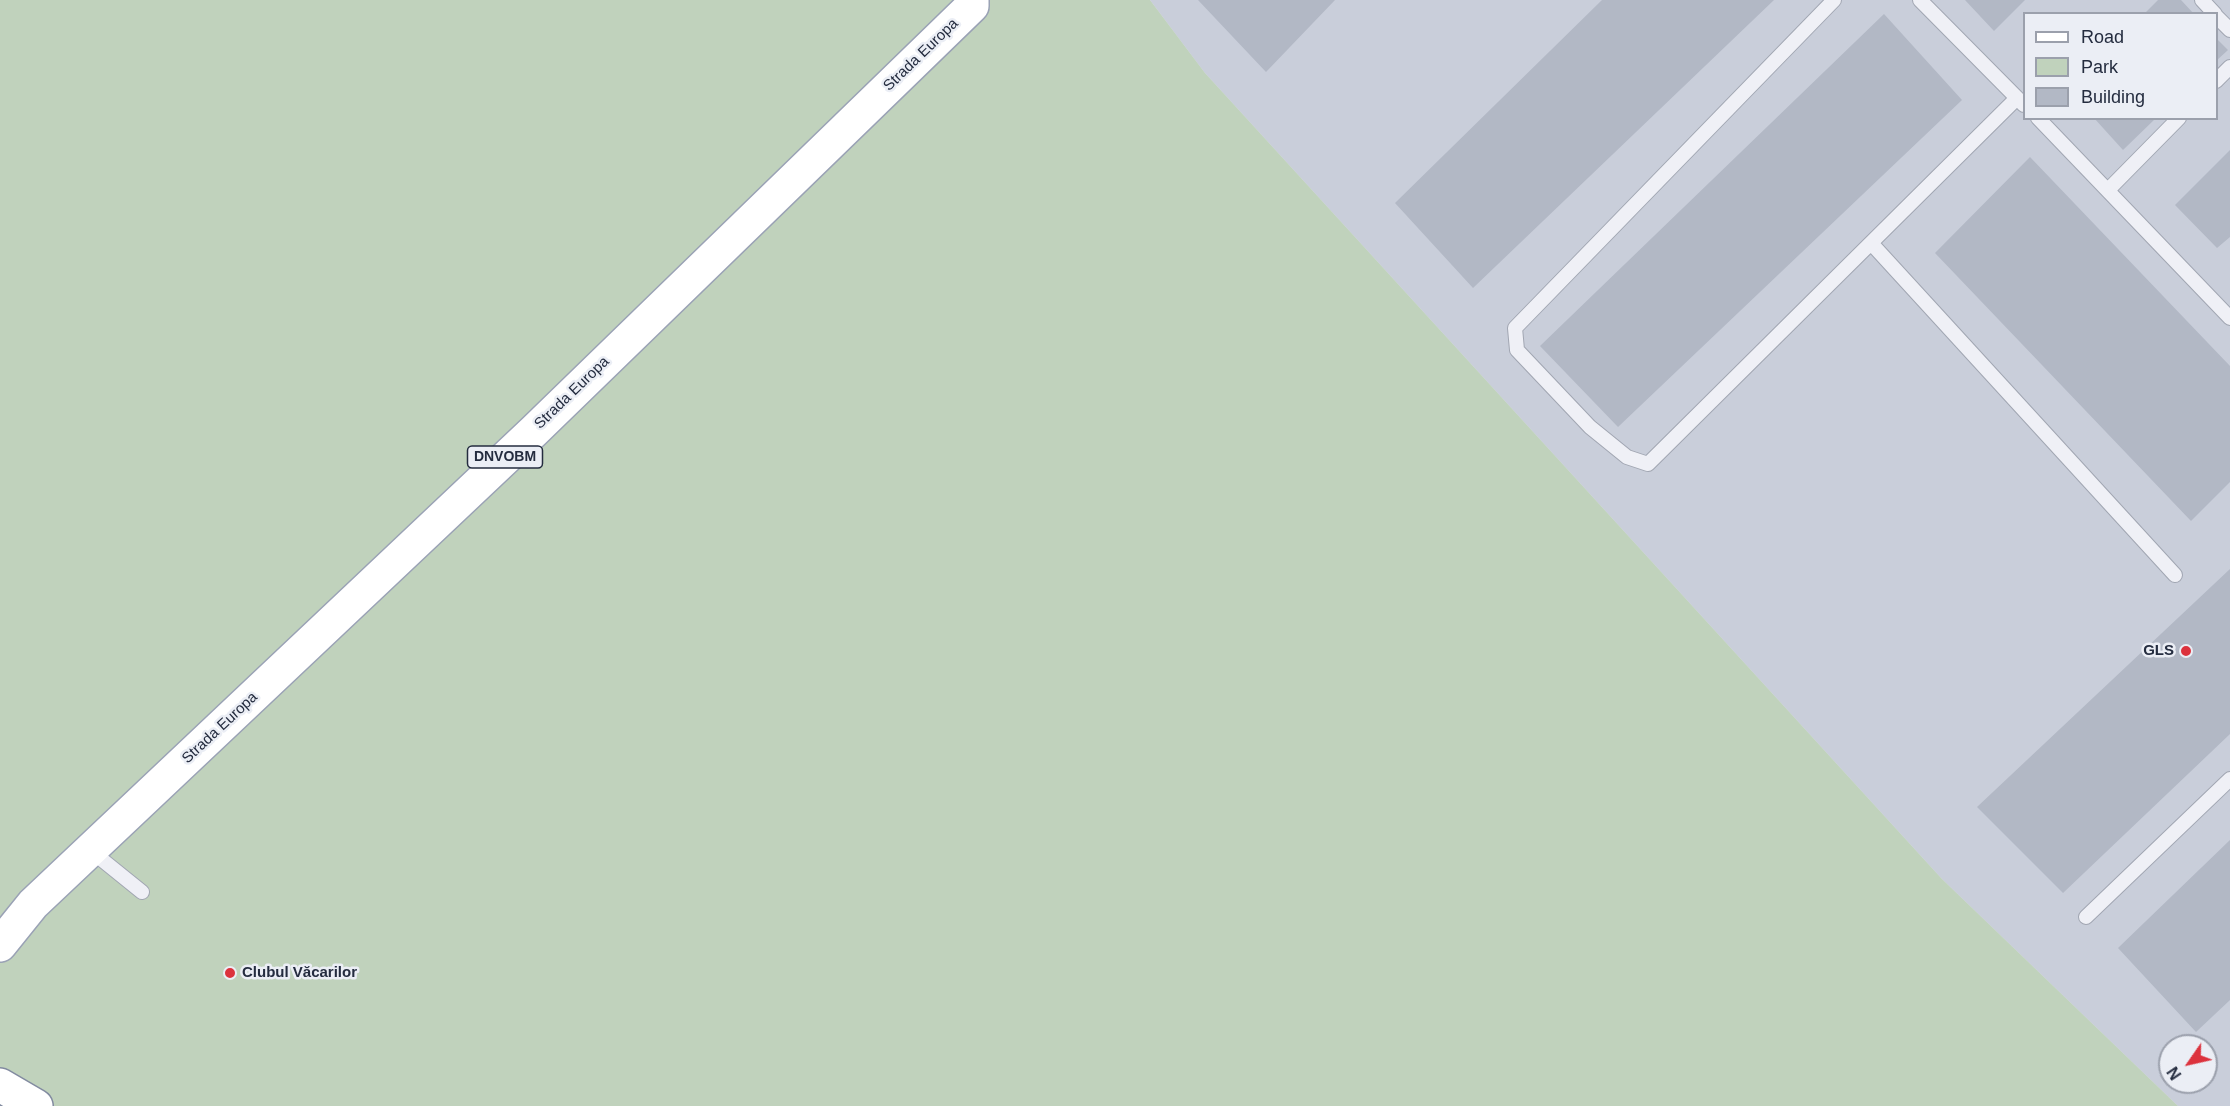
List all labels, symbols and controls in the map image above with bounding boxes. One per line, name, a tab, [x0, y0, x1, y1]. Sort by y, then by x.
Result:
legend	[2023, 12, 2218, 120]
street label: Strada Europa	[880, 15, 962, 95]
text: Road	[2081, 27, 2124, 47]
text: Park	[2081, 57, 2118, 77]
text: Building	[2081, 87, 2145, 107]
street label: Strada Europa	[531, 353, 613, 433]
road number: DNVOBM	[468, 446, 542, 468]
place label: GLS	[2143, 642, 2174, 660]
marker: GLS	[2179, 644, 2193, 658]
street label: Strada Europa	[178, 688, 262, 768]
place label: Clubul Văcarilor	[242, 964, 357, 982]
marker: Clubul Văcarilor	[223, 966, 237, 980]
north arrow	[2158, 1034, 2218, 1094]
text: N	[2164, 1064, 2185, 1083]

